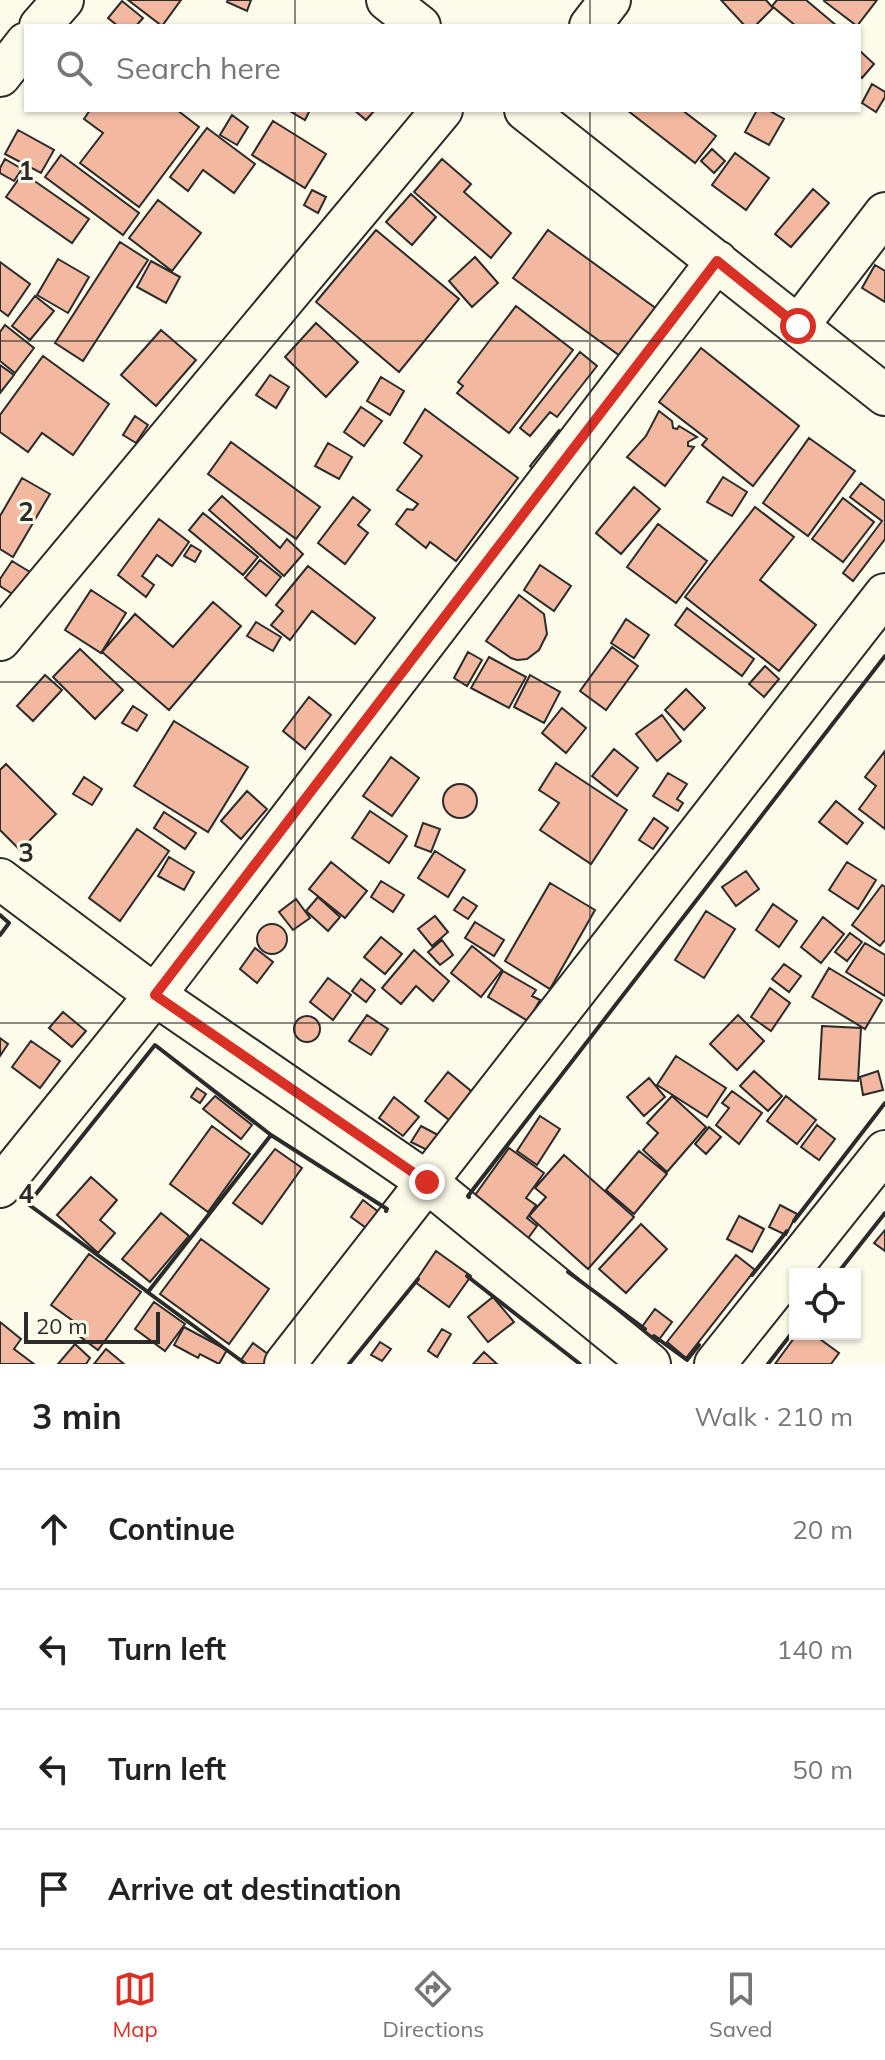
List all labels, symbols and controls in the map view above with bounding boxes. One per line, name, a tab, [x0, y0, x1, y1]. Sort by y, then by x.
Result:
search box	[24, 24, 861, 112]
icon: search	[52, 46, 96, 90]
text: Search here	[116, 49, 281, 87]
text: 1	[18, 154, 34, 187]
route start	[780, 308, 816, 344]
text: 2	[18, 495, 34, 528]
text: 3	[18, 836, 34, 869]
route end	[409, 1164, 445, 1200]
text: 4	[18, 1177, 34, 1210]
map controls	[789, 1268, 861, 1340]
button: locate	[789, 1268, 861, 1340]
scale bar	[24, 1308, 160, 1344]
text: 20 m	[36, 1312, 87, 1340]
text: 3 min	[32, 1395, 122, 1438]
text: Walk · 210 m	[694, 1400, 853, 1433]
icon: ahead	[32, 1507, 76, 1551]
text: Continue	[108, 1510, 235, 1548]
text: 20 m	[792, 1513, 853, 1546]
icon: left	[32, 1627, 76, 1671]
text: Turn left	[108, 1630, 226, 1668]
text: 140 m	[777, 1633, 853, 1666]
icon: left	[32, 1747, 76, 1791]
text: Turn left	[108, 1750, 226, 1788]
text: 50 m	[792, 1753, 853, 1786]
icon: arrive	[32, 1867, 76, 1911]
text: Arrive at destination	[108, 1870, 402, 1908]
tab: Map	[112, 1967, 158, 2043]
tab: Directions	[383, 1967, 484, 2043]
tab: Saved	[709, 1967, 773, 2043]

